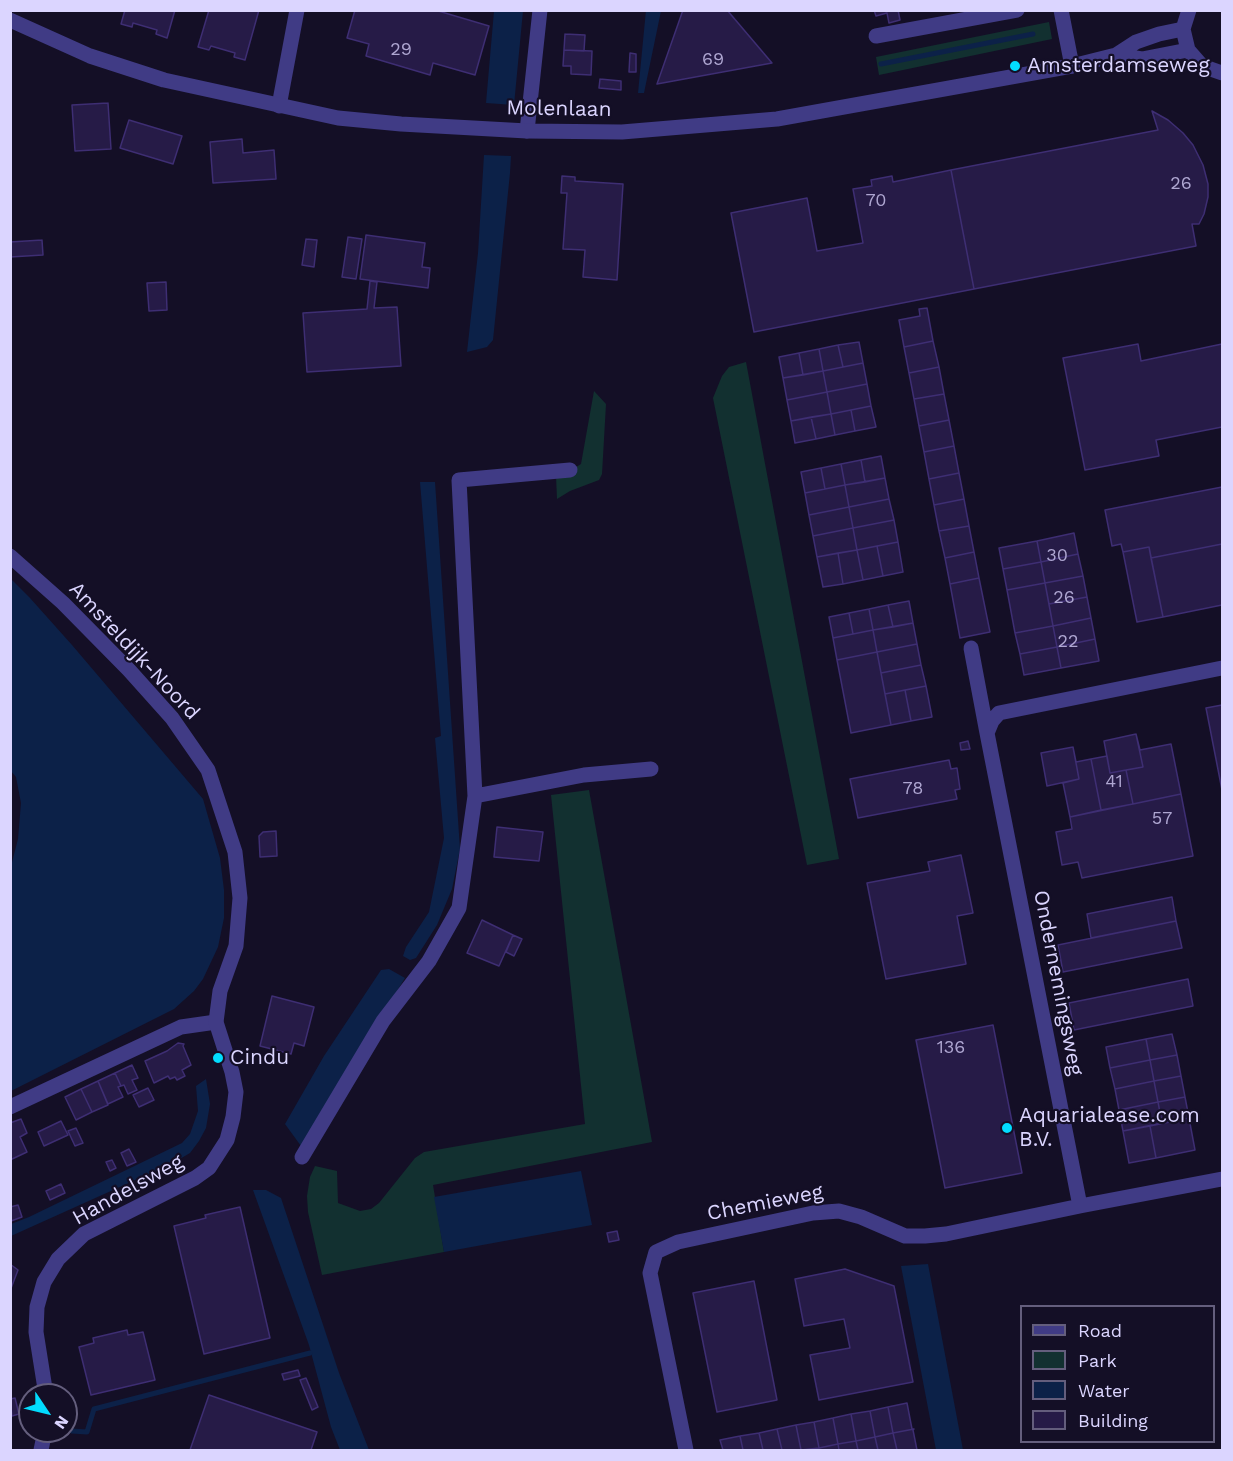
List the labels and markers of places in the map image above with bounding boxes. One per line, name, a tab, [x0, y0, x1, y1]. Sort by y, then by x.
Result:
place label: Amsterdamseweg	[1027, 53, 1210, 79]
marker: Amsterdamseweg	[1008, 59, 1022, 73]
place label: Cindu	[230, 1045, 289, 1071]
marker: Cindu	[211, 1051, 225, 1065]
place label: Aquarialease.com B.V.	[1019, 1103, 1200, 1153]
marker: Aquarialease.com B.V.	[1000, 1121, 1014, 1135]

